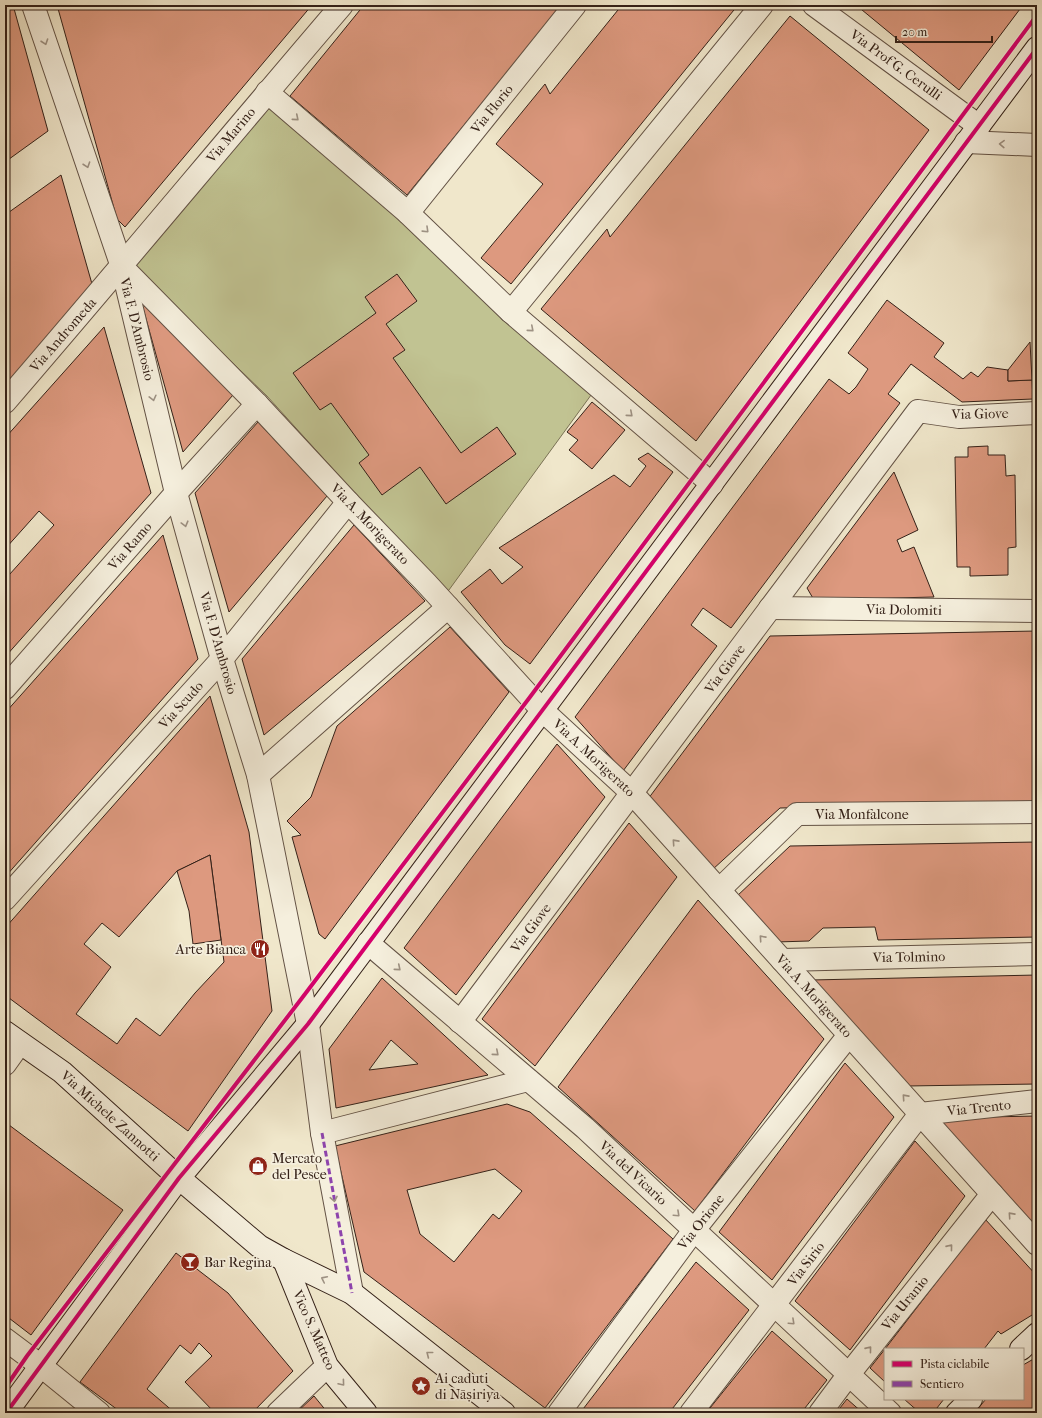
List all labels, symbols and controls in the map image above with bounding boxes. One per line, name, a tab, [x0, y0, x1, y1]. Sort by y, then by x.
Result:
scale bar	[896, 18, 992, 44]
street label: Via Prof G. Cerulli	[846, 25, 945, 104]
text: 20 m	[902, 25, 927, 39]
one-way arrow	[41, 38, 49, 45]
street label: Via Florio	[466, 81, 517, 138]
street label: Via Marino	[202, 104, 259, 167]
one-way arrow	[292, 113, 299, 120]
one-way arrow	[999, 139, 1005, 148]
one-way arrow	[82, 161, 91, 168]
one-way arrow	[421, 226, 429, 233]
street label: Via F. D'Ambrosio	[116, 275, 158, 382]
street label: Via Andromeda	[25, 294, 100, 376]
one-way arrow	[526, 325, 534, 332]
one-way arrow	[149, 394, 157, 401]
street label: Via Giove	[950, 405, 1009, 423]
one-way arrow	[625, 409, 632, 416]
street label: Via A. Morigerato	[326, 479, 413, 568]
street label: Via Ramo	[104, 518, 156, 574]
one-way arrow	[180, 520, 189, 527]
street label: Via F. D'Ambrosio	[195, 589, 241, 696]
street label: Via Dolomiti	[865, 601, 942, 619]
street label: Via Giove	[700, 641, 749, 698]
street label: Via Scudo	[154, 678, 207, 733]
street label: Via A. Morigerato	[549, 715, 639, 800]
street label: Via Monfalcone	[814, 806, 909, 823]
one-way arrow	[673, 839, 680, 846]
street label: Via Giove	[506, 900, 555, 957]
one-way arrow	[760, 936, 767, 943]
restaurant icon: Arte Bianca	[249, 938, 271, 960]
place label: Arte Bianca	[175, 941, 247, 958]
street label: Via Tolmino	[872, 948, 945, 966]
street label: Via A. Morigerato	[771, 950, 856, 1041]
one-way arrow	[393, 964, 400, 971]
one-way arrow	[492, 1048, 499, 1055]
street label: Via Michele Zannotti	[56, 1066, 163, 1165]
one-way arrow	[903, 1095, 910, 1102]
street label: Via Trento	[945, 1096, 1012, 1120]
street label: Via del Vicario	[595, 1136, 671, 1209]
place label: Mercato del Pesce	[272, 1150, 327, 1183]
shop icon: Mercato del Pesce	[247, 1155, 269, 1177]
street label: Via Orione	[673, 1191, 728, 1254]
one-way arrow	[329, 1196, 338, 1202]
one-way arrow	[672, 1209, 680, 1217]
one-way arrow	[1008, 1212, 1016, 1220]
street label: Via Sirio	[783, 1238, 828, 1290]
one-way arrow	[946, 1244, 953, 1252]
bar icon: Bar Regina	[179, 1251, 201, 1273]
place label: Bar Regina	[204, 1254, 272, 1271]
street label: Via Uranio	[877, 1272, 932, 1334]
one-way arrow	[321, 1276, 328, 1284]
street label: Vico S. Matteo	[288, 1287, 339, 1373]
one-way arrow	[788, 1317, 795, 1324]
one-way arrow	[864, 1346, 871, 1353]
legend	[884, 1348, 1024, 1400]
one-way arrow	[427, 1352, 434, 1359]
text: Pista ciclabile	[920, 1357, 989, 1371]
place label: Ai caduti di Nāṣiriya	[434, 1370, 500, 1403]
place icon: Ai caduti di Nāṣiriya	[410, 1375, 432, 1397]
text: Sentiero	[920, 1377, 964, 1391]
one-way arrow	[337, 1379, 344, 1386]

